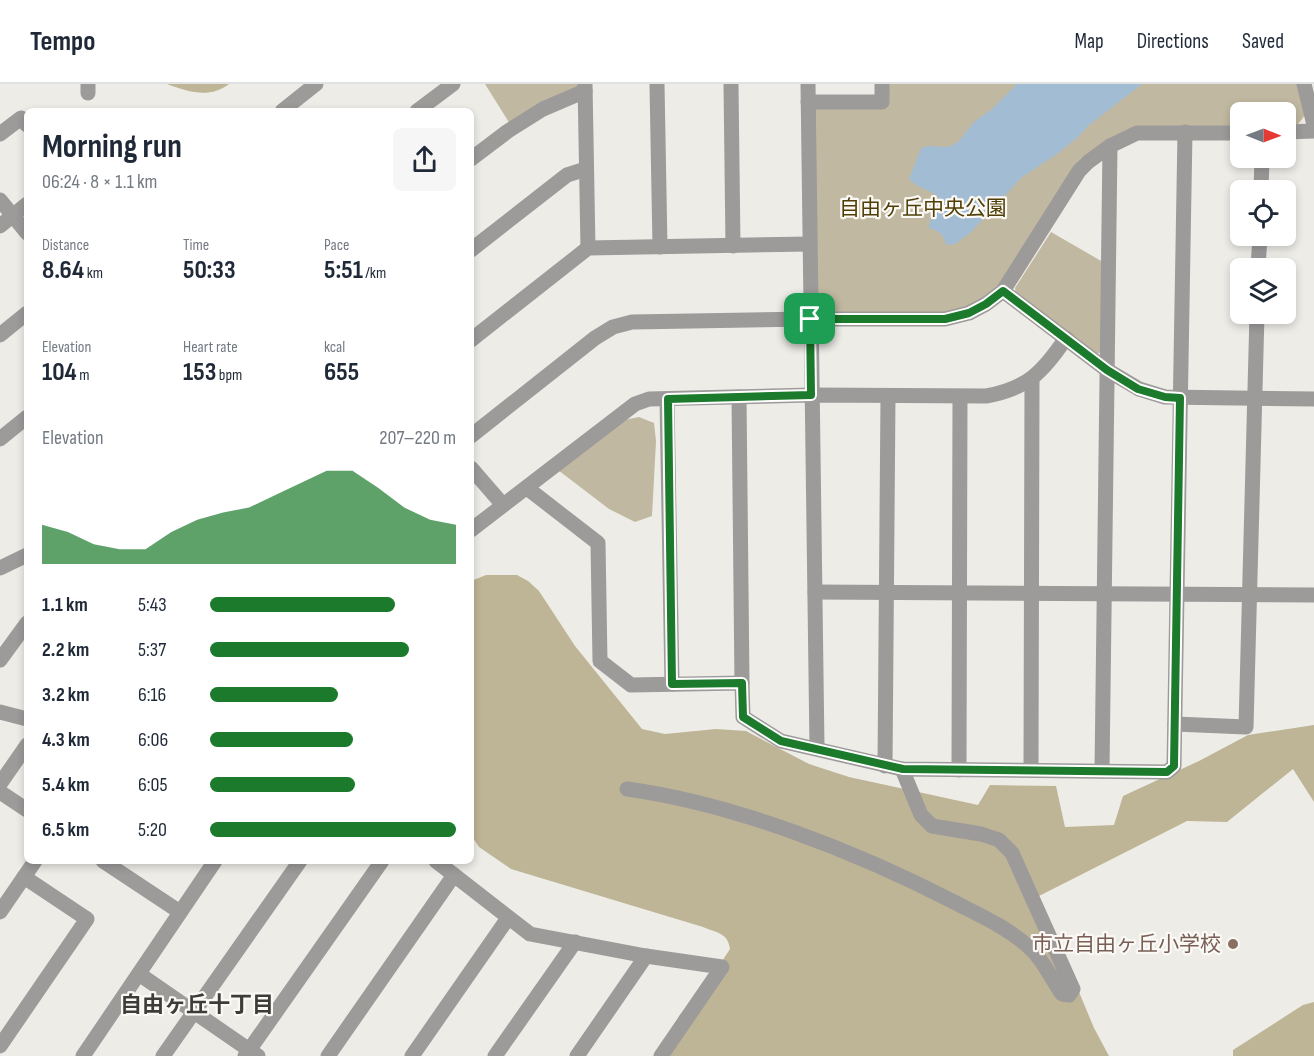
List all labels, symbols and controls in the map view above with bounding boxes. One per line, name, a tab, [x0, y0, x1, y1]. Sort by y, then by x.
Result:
text: Tempo	[30, 25, 95, 58]
text: Map	[1074, 29, 1104, 54]
text: Directions	[1137, 29, 1209, 54]
text: Saved	[1242, 29, 1284, 54]
north arrow	[1230, 102, 1296, 168]
map controls	[1230, 102, 1296, 324]
text: Morning run	[42, 127, 182, 167]
button: share	[393, 128, 456, 191]
text: 06:24 · 8 × 1.1 km	[42, 170, 157, 194]
button: locate	[1230, 180, 1296, 246]
park label: 自由ヶ丘中央公園	[839, 196, 1007, 221]
text: Distance	[42, 236, 89, 255]
text: Time	[183, 236, 209, 255]
text: Pace	[324, 236, 349, 255]
text: 8.64	[42, 255, 84, 286]
text: 50:33	[183, 255, 236, 286]
text: 5:51	[324, 255, 363, 286]
button: layers	[1230, 258, 1296, 324]
text: km	[84, 264, 103, 283]
text: /km	[363, 264, 386, 283]
pin	[784, 293, 835, 344]
icon: arrive	[793, 302, 826, 335]
text: Elevation	[42, 338, 91, 357]
text: Heart rate	[183, 338, 238, 357]
text: kcal	[324, 338, 345, 357]
text: 104	[42, 357, 77, 388]
text: 153	[183, 357, 216, 388]
text: 655	[324, 357, 359, 388]
text: m	[77, 366, 89, 385]
text: bpm	[216, 366, 242, 385]
text: Elevation	[42, 426, 104, 450]
text: 207–220 m	[379, 426, 456, 450]
text: 1.1 km	[42, 593, 88, 617]
text: 5:43	[138, 593, 167, 617]
text: 2.2 km	[42, 638, 89, 662]
text: 5:37	[138, 638, 166, 662]
text: 3.2 km	[42, 683, 90, 707]
text: 6:16	[138, 683, 166, 707]
text: 4.3 km	[42, 728, 90, 752]
text: 6:06	[138, 728, 168, 752]
text: 5.4 km	[42, 773, 90, 797]
text: 6:05	[138, 773, 167, 797]
text: 6.5 km	[42, 818, 89, 842]
text: 5:20	[138, 818, 167, 842]
place label: 市立自由ヶ丘小学校	[1032, 932, 1221, 957]
marker: 市立自由ヶ丘小学校	[1226, 937, 1240, 951]
district label: 自由ヶ丘十丁目	[120, 992, 274, 1019]

